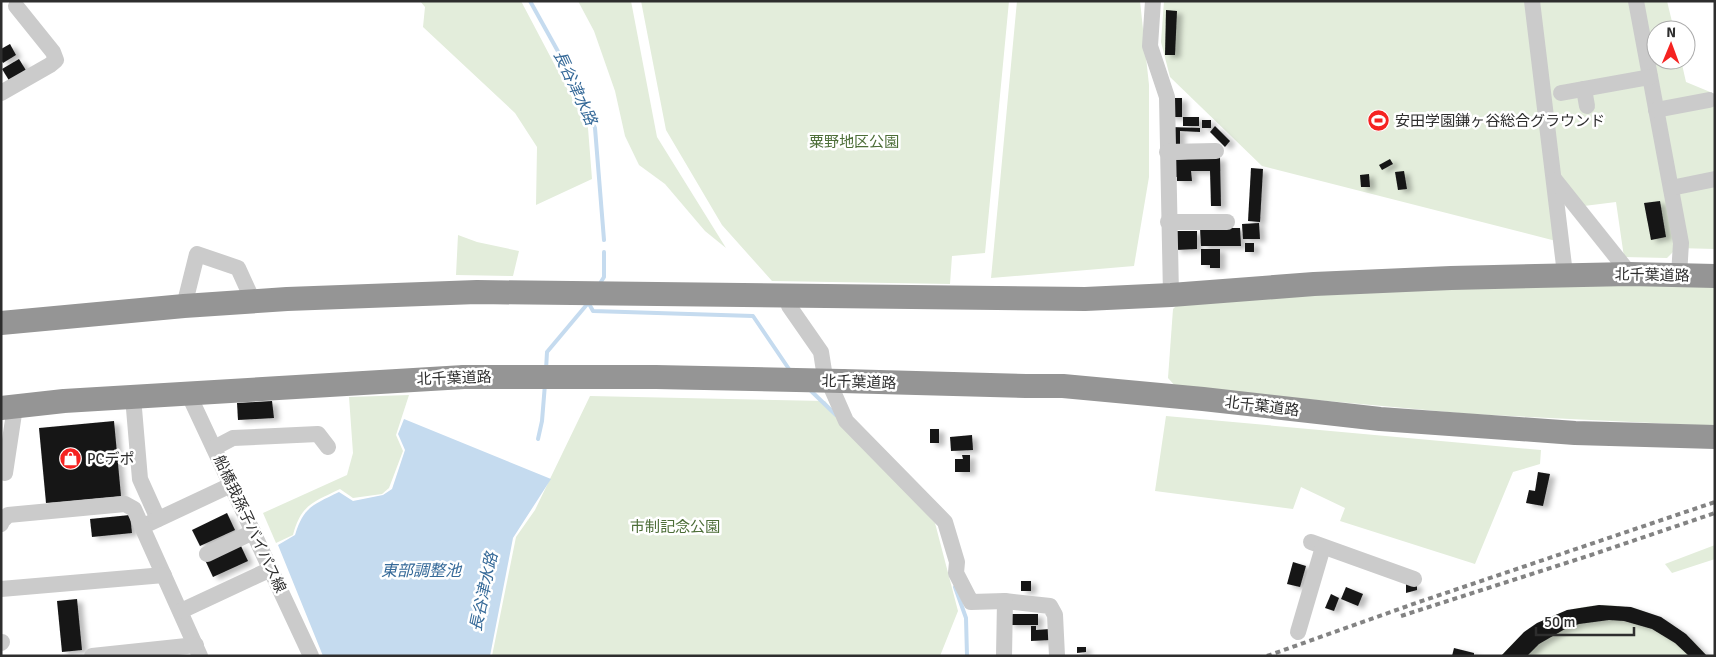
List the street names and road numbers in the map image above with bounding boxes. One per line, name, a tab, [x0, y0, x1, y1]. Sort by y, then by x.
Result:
street label: 北千葉道路	[1614, 265, 1690, 285]
street label: 北千葉道路	[416, 368, 492, 388]
street label: 北千葉道路	[821, 372, 897, 392]
street label: 北千葉道路	[1224, 392, 1300, 420]
street label: 船橋我孫子バイパス線	[210, 452, 290, 596]

